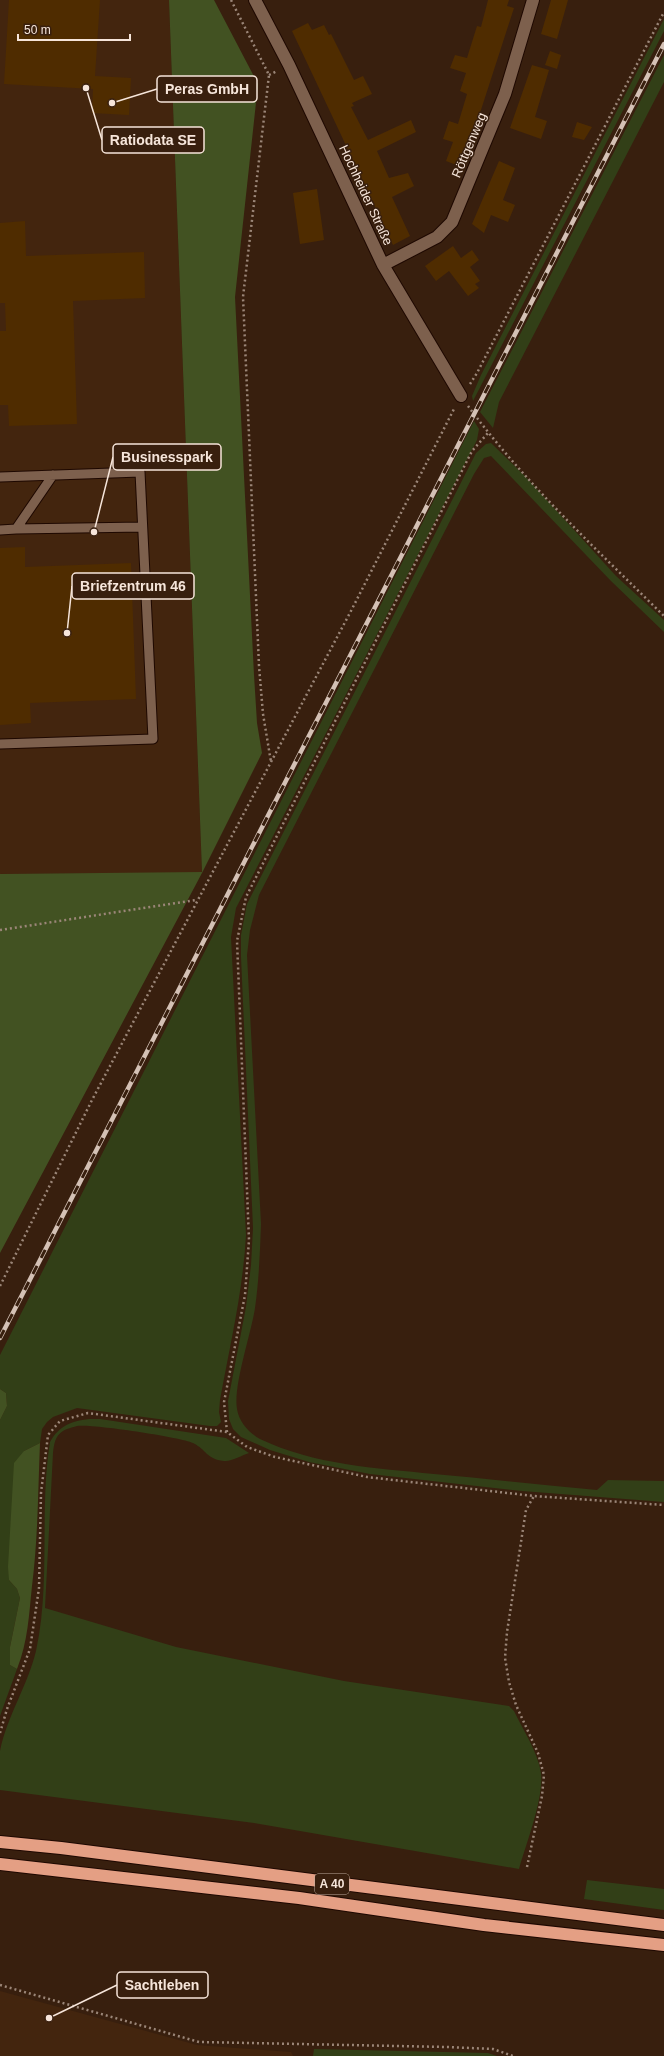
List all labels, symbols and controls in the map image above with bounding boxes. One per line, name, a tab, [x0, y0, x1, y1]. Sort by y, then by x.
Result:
scale bar	[18, 16, 130, 42]
text: 50 m	[24, 23, 51, 37]
callout: Peras GmbH	[157, 76, 257, 102]
text: Peras GmbH	[165, 81, 249, 97]
street label: Röttgenweg	[449, 110, 489, 180]
callout: Ratiodata SE	[102, 127, 204, 153]
text: Ratiodata SE	[110, 132, 196, 148]
street label: Hochheider Straße	[336, 142, 396, 248]
callout: Businesspark	[113, 444, 221, 470]
text: Businesspark	[121, 449, 213, 465]
callout: Briefzentrum 46	[72, 573, 194, 599]
text: Briefzentrum 46	[80, 578, 186, 594]
road number: A 40	[315, 1874, 349, 1894]
callout: Sachtleben	[117, 1972, 208, 1998]
text: Sachtleben	[125, 1977, 199, 1993]

